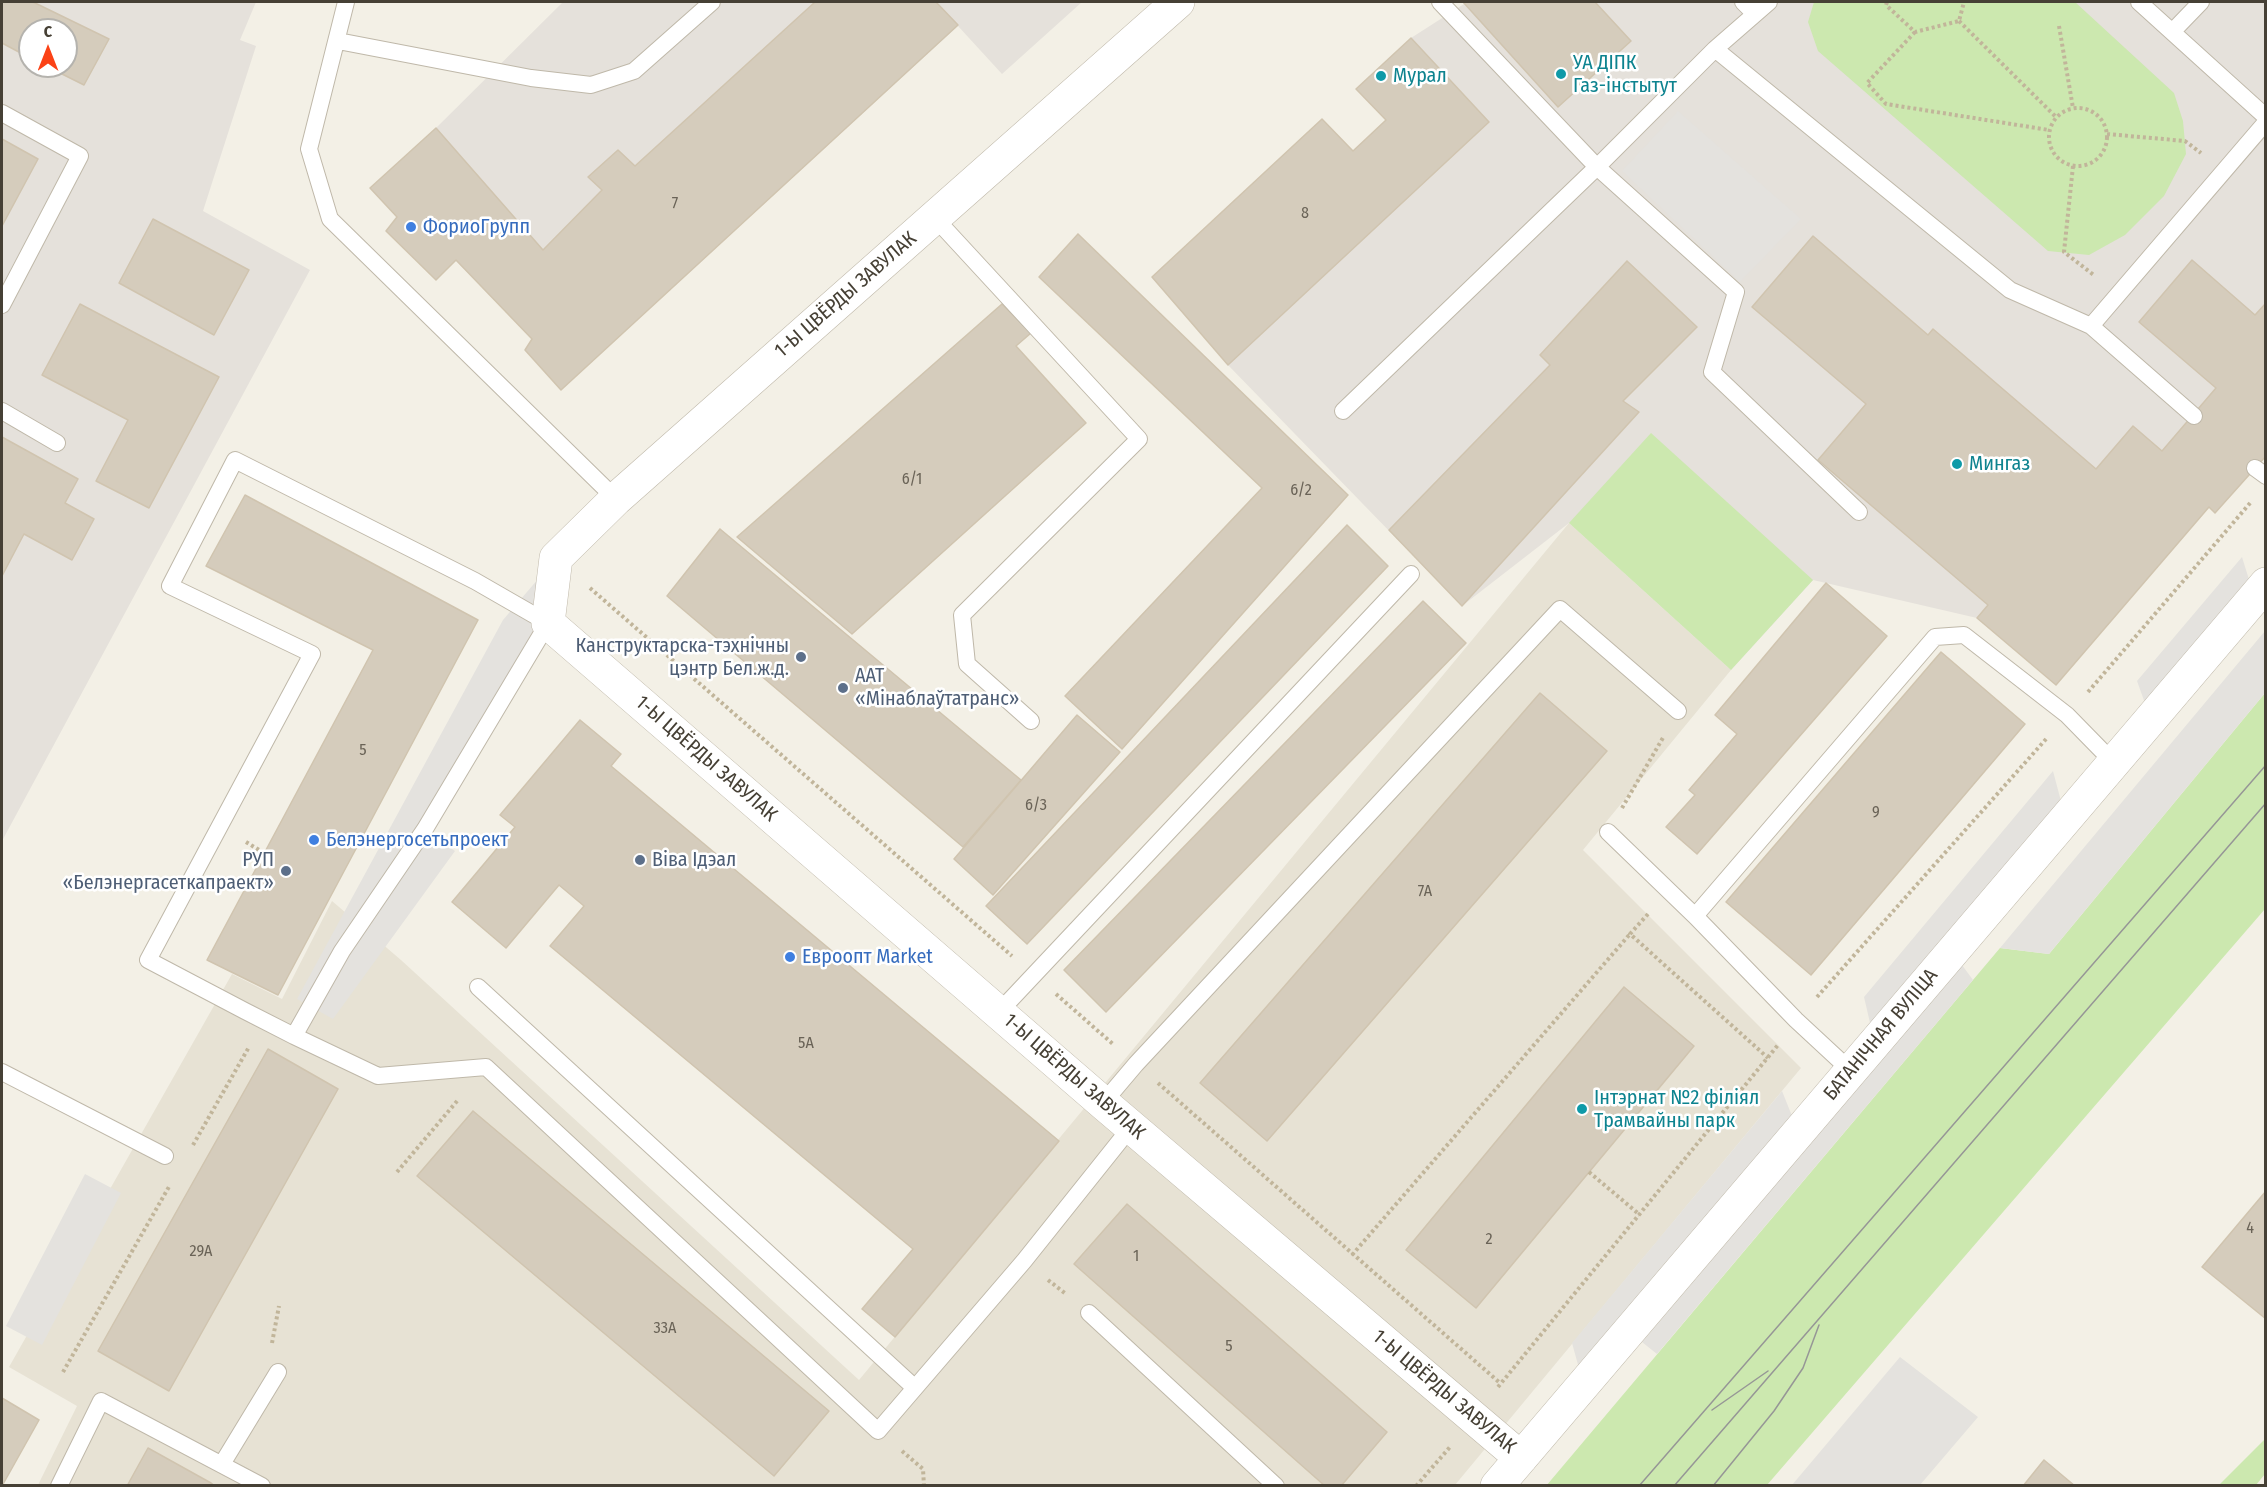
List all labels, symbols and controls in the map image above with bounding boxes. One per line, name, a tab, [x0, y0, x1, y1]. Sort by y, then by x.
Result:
north arrow	[18, 18, 78, 78]
text: С	[44, 22, 52, 41]
place label: УА ДІПК Газ-інстытут	[1573, 51, 1677, 98]
place label: Мурал	[1393, 64, 1447, 88]
marker: УА ДІПК Газ-інстытут	[1554, 67, 1568, 81]
marker: Мурал	[1374, 69, 1388, 83]
house number: 7	[672, 194, 678, 214]
house number: 8	[1301, 204, 1309, 224]
place label: ФориоГрупп	[423, 215, 530, 239]
marker: ФориоГрупп	[404, 220, 418, 234]
street label: 1-Ы ЦВЁРДЫ ЗАВУЛАК	[770, 227, 922, 363]
place label: Мингаз	[1969, 452, 2030, 476]
marker: Мингаз	[1950, 457, 1964, 471]
house number: 6/1	[902, 470, 922, 490]
house number: 6/2	[1290, 481, 1312, 501]
place label: Канструктарска-тэхнічны цэнтр Бел.ж.д.	[575, 634, 789, 681]
marker: Канструктарска-тэхнічны цэнтр Бел.ж.д.	[794, 650, 808, 664]
place label: ААТ «Мінаблаўтатранс»	[855, 664, 1019, 711]
marker: ААТ «Мінаблаўтатранс»	[836, 681, 850, 695]
street label: 1-Ы ЦВЁРДЫ ЗАВУЛАК	[630, 691, 782, 827]
house number: 5	[359, 741, 367, 761]
house number: 6/3	[1025, 796, 1047, 816]
house number: 9	[1872, 803, 1880, 823]
place label: Белэнергосетьпроект	[326, 828, 508, 852]
marker: Белэнергосетьпроект	[307, 833, 321, 847]
place label: РУП «Белэнергасеткапраект»	[63, 848, 274, 895]
place label: Віва Ідэал	[652, 848, 736, 872]
marker: Віва Ідэал	[633, 853, 647, 867]
marker: РУП «Белэнергасеткапраект»	[279, 864, 293, 878]
house number: 7А	[1418, 882, 1432, 902]
place label: Евроопт Market	[802, 945, 933, 969]
marker: Евроопт Market	[783, 950, 797, 964]
street label: БАТАНІЧНАЯ ВУЛІЦА	[1819, 964, 1943, 1106]
street label: 1-Ы ЦВЁРДЫ ЗАВУЛАК	[998, 1009, 1150, 1145]
house number: 5А	[798, 1034, 814, 1054]
place label: Інтэрнат №2 філіял Трамвайны парк	[1594, 1086, 1759, 1133]
marker: Інтэрнат №2 філіял Трамвайны парк	[1575, 1102, 1589, 1116]
house number: 4	[2246, 1219, 2254, 1239]
house number: 2	[1485, 1230, 1493, 1250]
house number: 29А	[190, 1242, 212, 1262]
house number: 1	[1133, 1247, 1139, 1267]
house number: 33А	[654, 1319, 676, 1339]
street label: 1-Ы ЦВЁРДЫ ЗАВУЛАК	[1367, 1325, 1521, 1459]
house number: 5	[1225, 1337, 1233, 1357]

